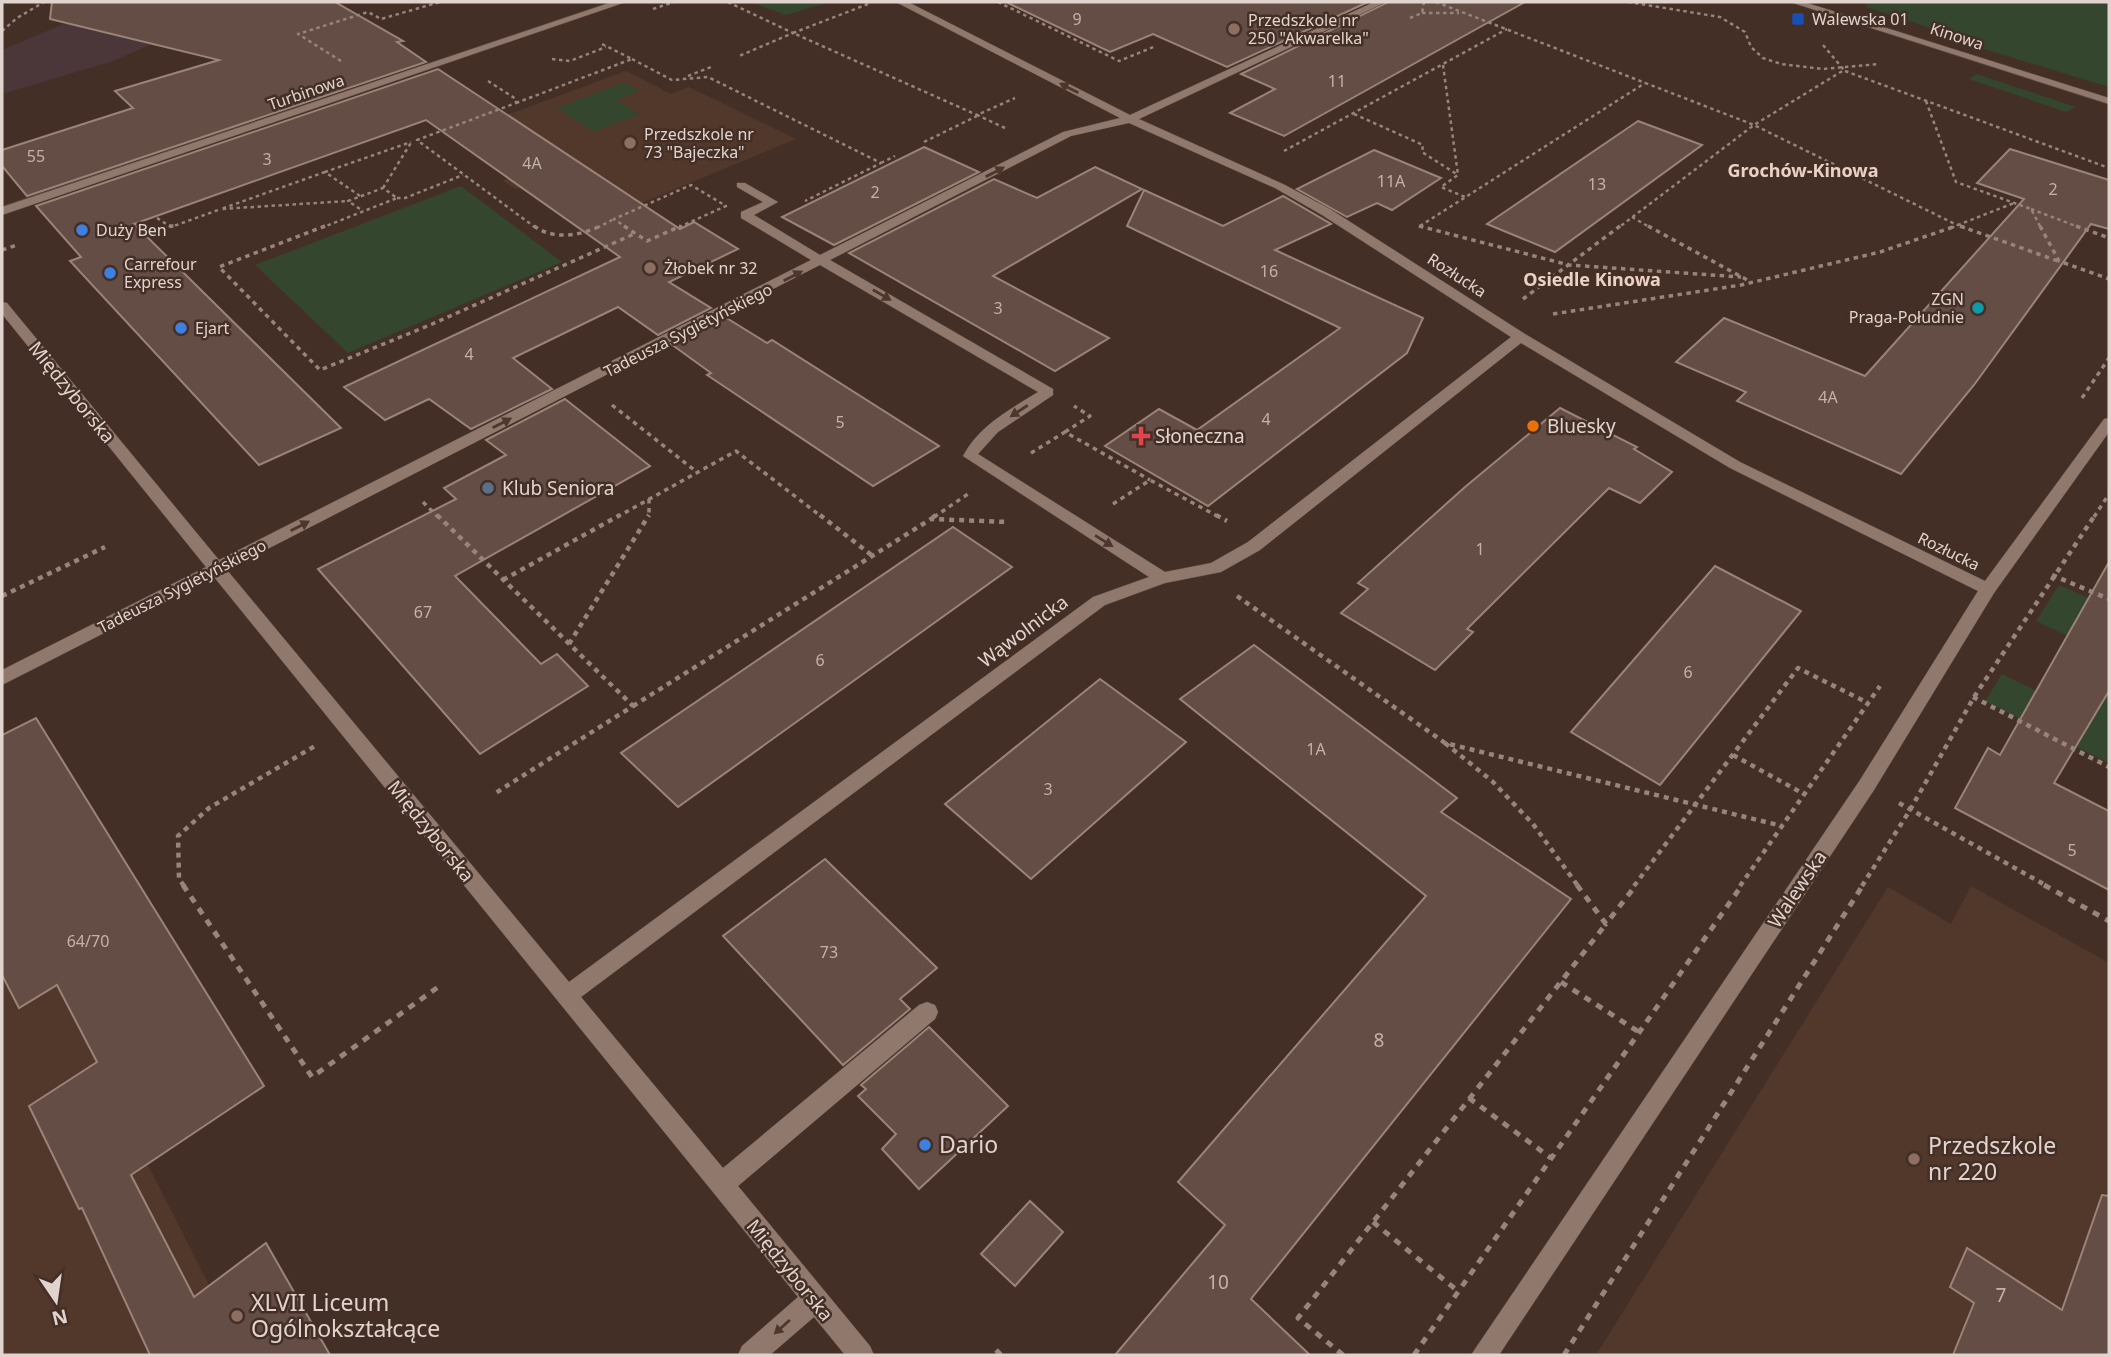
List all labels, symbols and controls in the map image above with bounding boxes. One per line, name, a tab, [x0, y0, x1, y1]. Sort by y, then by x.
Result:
house number: 9	[1072, 8, 1082, 30]
place label: Walewska 01	[1812, 8, 1909, 30]
place label: Przedszkole nr 250 "Akwarelka"	[1248, 9, 1369, 49]
marker: Walewska 01	[1790, 11, 1806, 27]
street label: Kinowa	[1928, 17, 1986, 55]
marker: Przedszkole nr 250 "Akwarelka"	[1226, 21, 1242, 37]
street label: Turbinowa	[265, 69, 347, 115]
house number: 11	[1328, 70, 1346, 92]
one-way arrow	[1059, 82, 1079, 93]
place label: Przedszkole nr 73 "Bajeczka"	[644, 123, 754, 163]
marker: Przedszkole nr 73 "Bajeczka"	[622, 135, 638, 151]
house number: 55	[27, 145, 45, 167]
house number: 3	[262, 148, 272, 170]
house number: 4A	[522, 152, 542, 174]
district label: Grochów-Kinowa	[1727, 158, 1879, 182]
one-way arrow	[985, 166, 1005, 177]
house number: 11A	[1377, 170, 1406, 192]
house number: 13	[1588, 173, 1606, 195]
house number: 2	[2048, 178, 2058, 200]
house number: 2	[870, 181, 880, 203]
place label: Duży Ben	[96, 219, 167, 241]
marker: Duży Ben	[74, 222, 90, 238]
street label: Rozłucka	[1423, 248, 1491, 302]
place label: Carrefour Express	[124, 253, 197, 293]
place label: Żłobek nr 32	[664, 257, 758, 279]
marker: Żłobek nr 32	[642, 260, 658, 276]
house number: 16	[1260, 260, 1278, 282]
marker: Carrefour Express	[102, 265, 118, 281]
district label: Osiedle Kinowa	[1523, 267, 1661, 291]
one-way arrow	[783, 271, 803, 282]
street label: Tadeusza Sygietyńskiego	[600, 278, 776, 382]
place label: ZGN Praga-Południe	[1849, 288, 1964, 328]
one-way arrow	[872, 289, 891, 302]
house number: 3	[993, 297, 1003, 319]
marker: ZGN Praga-Południe	[1970, 300, 1986, 316]
place label: Ejart	[195, 317, 230, 339]
marker: Ejart	[173, 320, 189, 336]
street label: Międzyborska	[23, 336, 121, 448]
house number: 4	[464, 343, 474, 365]
house number: 4A	[1818, 386, 1838, 408]
one-way arrow	[1010, 404, 1029, 417]
house number: 4	[1261, 408, 1271, 430]
house number: 5	[835, 411, 845, 433]
place label: Bluesky	[1547, 413, 1616, 439]
one-way arrow	[493, 418, 513, 430]
marker: Bluesky	[1525, 418, 1541, 434]
place label: Słoneczna	[1155, 423, 1245, 449]
marker: Słoneczna	[1133, 428, 1149, 444]
place label: Klub Seniora	[502, 475, 614, 501]
marker: Klub Seniora	[480, 480, 496, 496]
one-way arrow	[290, 521, 310, 533]
street label: Rozłucka	[1914, 527, 1984, 575]
street label: Tadeusza Sygietyńskiego	[94, 534, 270, 638]
one-way arrow	[1094, 535, 1114, 548]
house number: 1	[1475, 538, 1485, 560]
street label: Wąwolnicka	[973, 589, 1073, 673]
house number: 67	[414, 601, 432, 623]
house number: 6	[815, 649, 825, 671]
house number: 6	[1683, 661, 1693, 683]
house number: 1A	[1306, 738, 1326, 760]
street label: Międzyborska	[382, 775, 480, 887]
house number: 3	[1043, 778, 1053, 800]
house number: 5	[2067, 839, 2077, 861]
street label: Walewska	[1762, 845, 1832, 933]
house number: 64/70	[67, 930, 109, 952]
house number: 73	[820, 941, 838, 963]
house number: 8	[1374, 1027, 1384, 1053]
place label: Dario	[939, 1128, 998, 1160]
place label: Przedszkole nr 220	[1928, 1129, 2056, 1187]
marker: Dario	[917, 1137, 933, 1153]
marker: Przedszkole nr 220	[1906, 1151, 1922, 1167]
street label: Międzyborska	[741, 1214, 839, 1326]
north arrow	[21, 1266, 91, 1336]
house number: 10	[1207, 1269, 1229, 1295]
house number: 7	[1996, 1282, 2006, 1308]
place label: XLVII Liceum Ogólnokształcące	[251, 1286, 440, 1344]
text: N	[49, 1303, 70, 1332]
marker: XLVII Liceum Ogólnokształcące	[229, 1308, 245, 1324]
one-way arrow	[774, 1319, 791, 1335]

